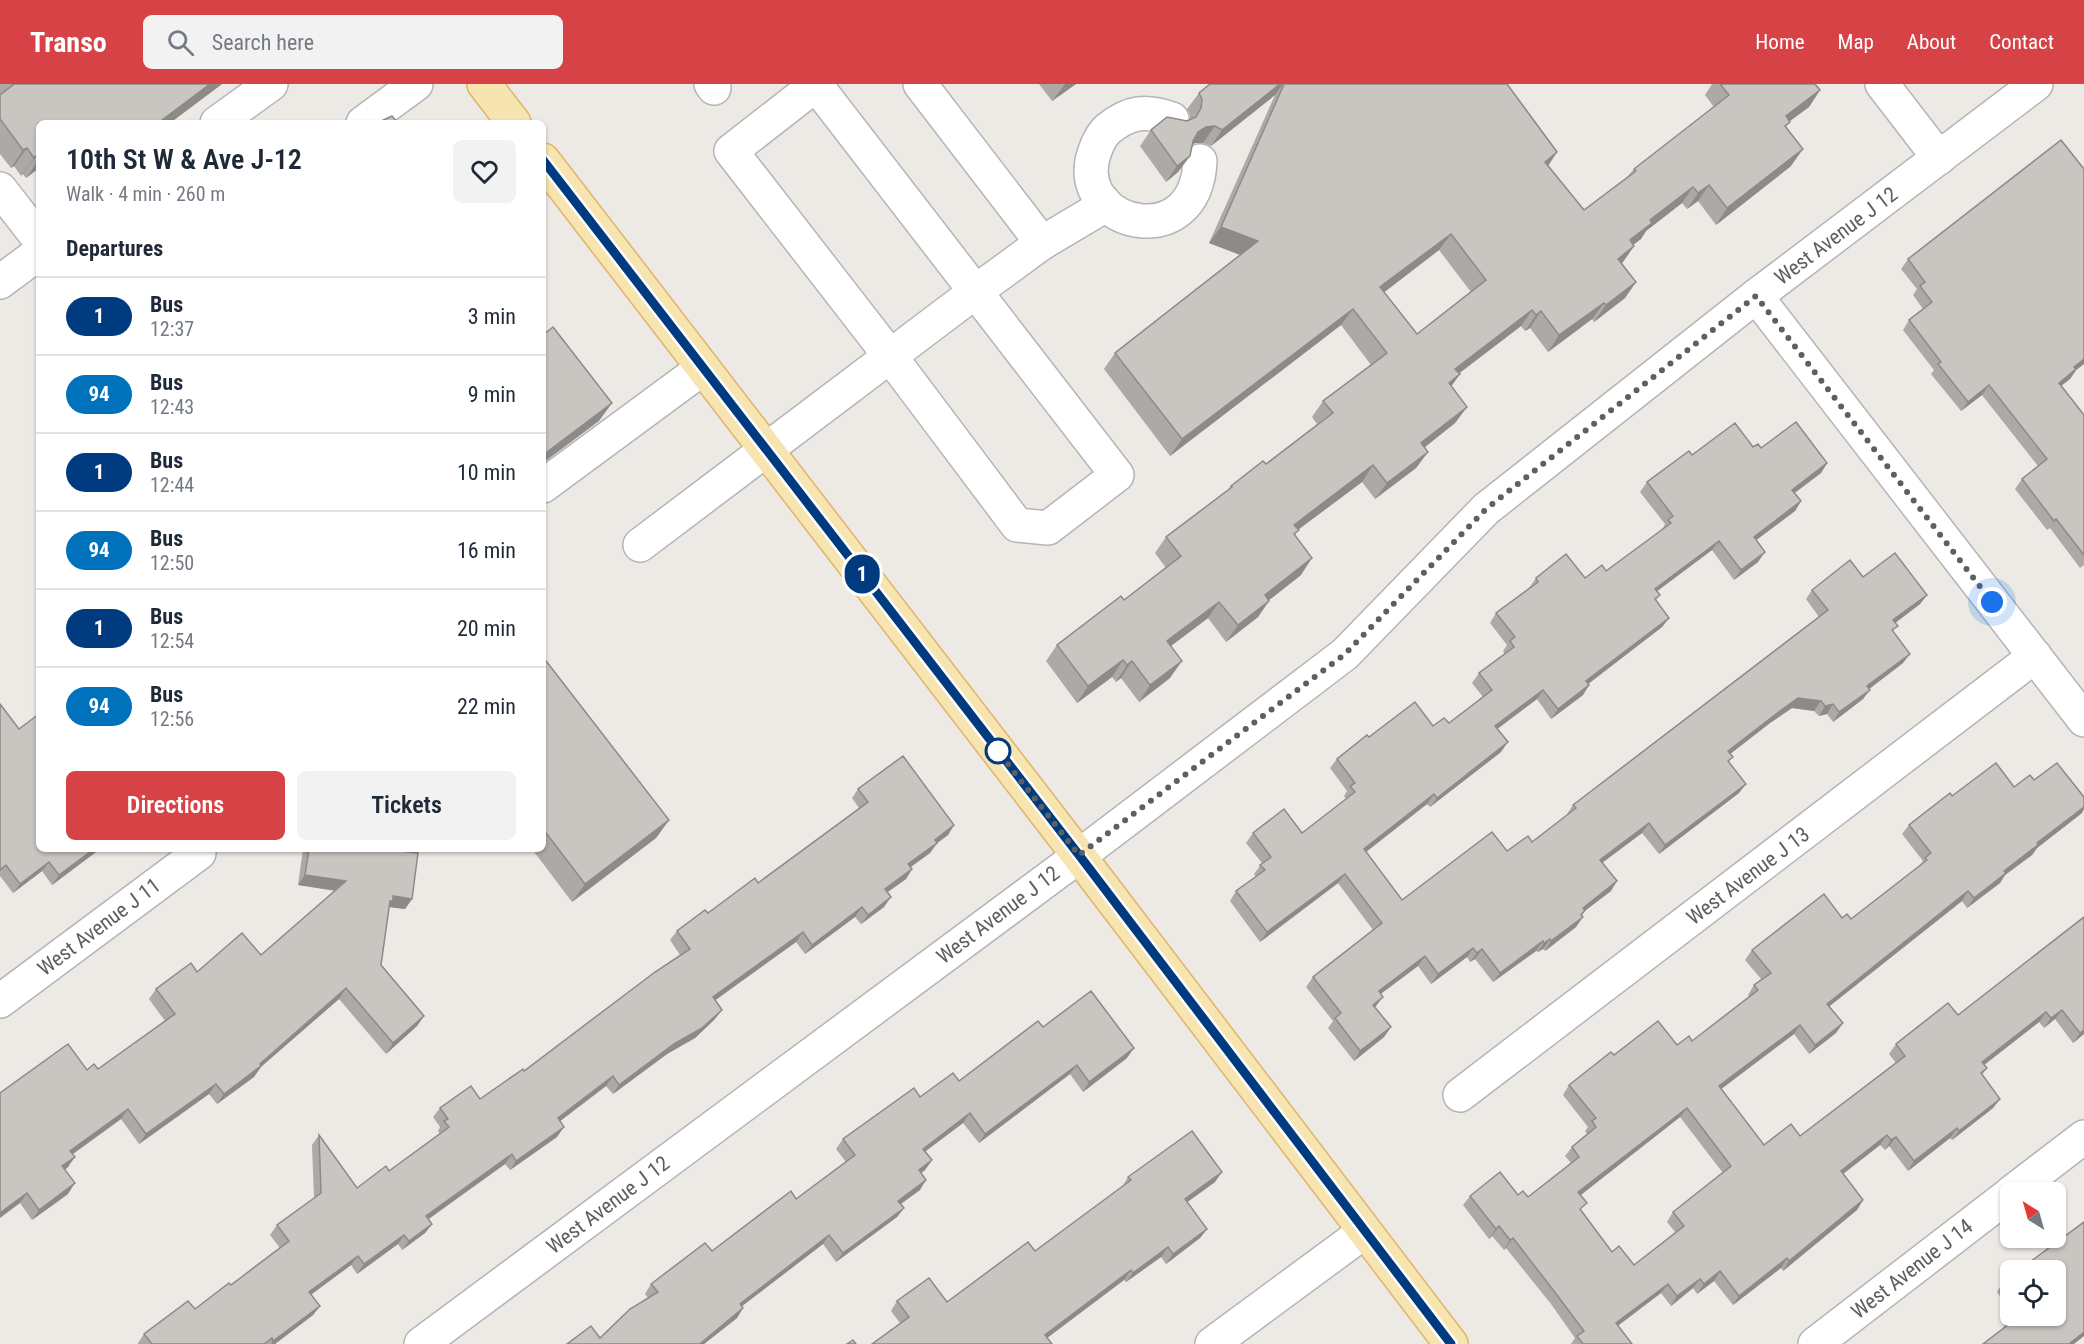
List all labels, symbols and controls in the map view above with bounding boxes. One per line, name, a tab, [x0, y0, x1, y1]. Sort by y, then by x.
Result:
search box	[143, 15, 563, 69]
text: Transo	[30, 26, 107, 59]
icon: search	[164, 26, 197, 59]
text: Search here	[212, 30, 314, 55]
text: Home	[1755, 30, 1805, 54]
text: Map	[1838, 30, 1874, 54]
text: About	[1907, 30, 1956, 54]
text: Contact	[1989, 30, 2054, 54]
button: heart	[453, 140, 516, 203]
text: 10th St W & Ave J-12	[66, 143, 302, 176]
text: Walk · 4 min · 260 m	[66, 182, 225, 206]
street label: West Avenue J 12	[1770, 182, 1902, 290]
text: Departures	[66, 236, 163, 261]
text: Bus	[150, 292, 183, 317]
text: 1	[94, 304, 104, 328]
text: 3 min	[468, 304, 516, 329]
text: 12:37	[150, 317, 194, 341]
text: Bus	[150, 370, 183, 395]
text: 94	[88, 382, 110, 406]
text: 9 min	[468, 382, 516, 407]
text: 12:43	[150, 395, 194, 419]
text: Bus	[150, 448, 183, 473]
text: 1	[94, 460, 104, 484]
text: 10 min	[457, 460, 516, 485]
text: 12:44	[150, 473, 194, 497]
text: Bus	[150, 526, 183, 551]
text: 94	[88, 538, 110, 562]
text: 16 min	[457, 538, 516, 563]
text: 12:50	[150, 551, 194, 575]
line badge: 1	[842, 554, 882, 594]
text: 1	[857, 562, 867, 586]
your location	[1977, 587, 2007, 617]
text: Bus	[150, 604, 183, 629]
text: 1	[94, 616, 104, 640]
text: 20 min	[457, 616, 516, 641]
text: 12:54	[150, 629, 194, 653]
text: Bus	[150, 682, 183, 707]
text: 94	[88, 694, 110, 718]
text: 22 min	[457, 694, 516, 719]
text: 12:56	[150, 707, 194, 731]
unlabelled marker	[985, 738, 1011, 764]
button: Directions	[66, 771, 285, 840]
button: Tickets	[297, 771, 516, 840]
street label: West Avenue J 13	[1682, 822, 1814, 930]
street label: West Avenue J 12	[932, 861, 1064, 969]
street label: West Avenue J 11	[33, 873, 165, 981]
street label: West Avenue J 12	[542, 1151, 674, 1259]
north arrow	[2000, 1182, 2066, 1248]
map controls	[2000, 1182, 2066, 1326]
street label: West Avenue J 14	[1847, 1214, 1977, 1324]
button: locate	[2000, 1260, 2066, 1326]

